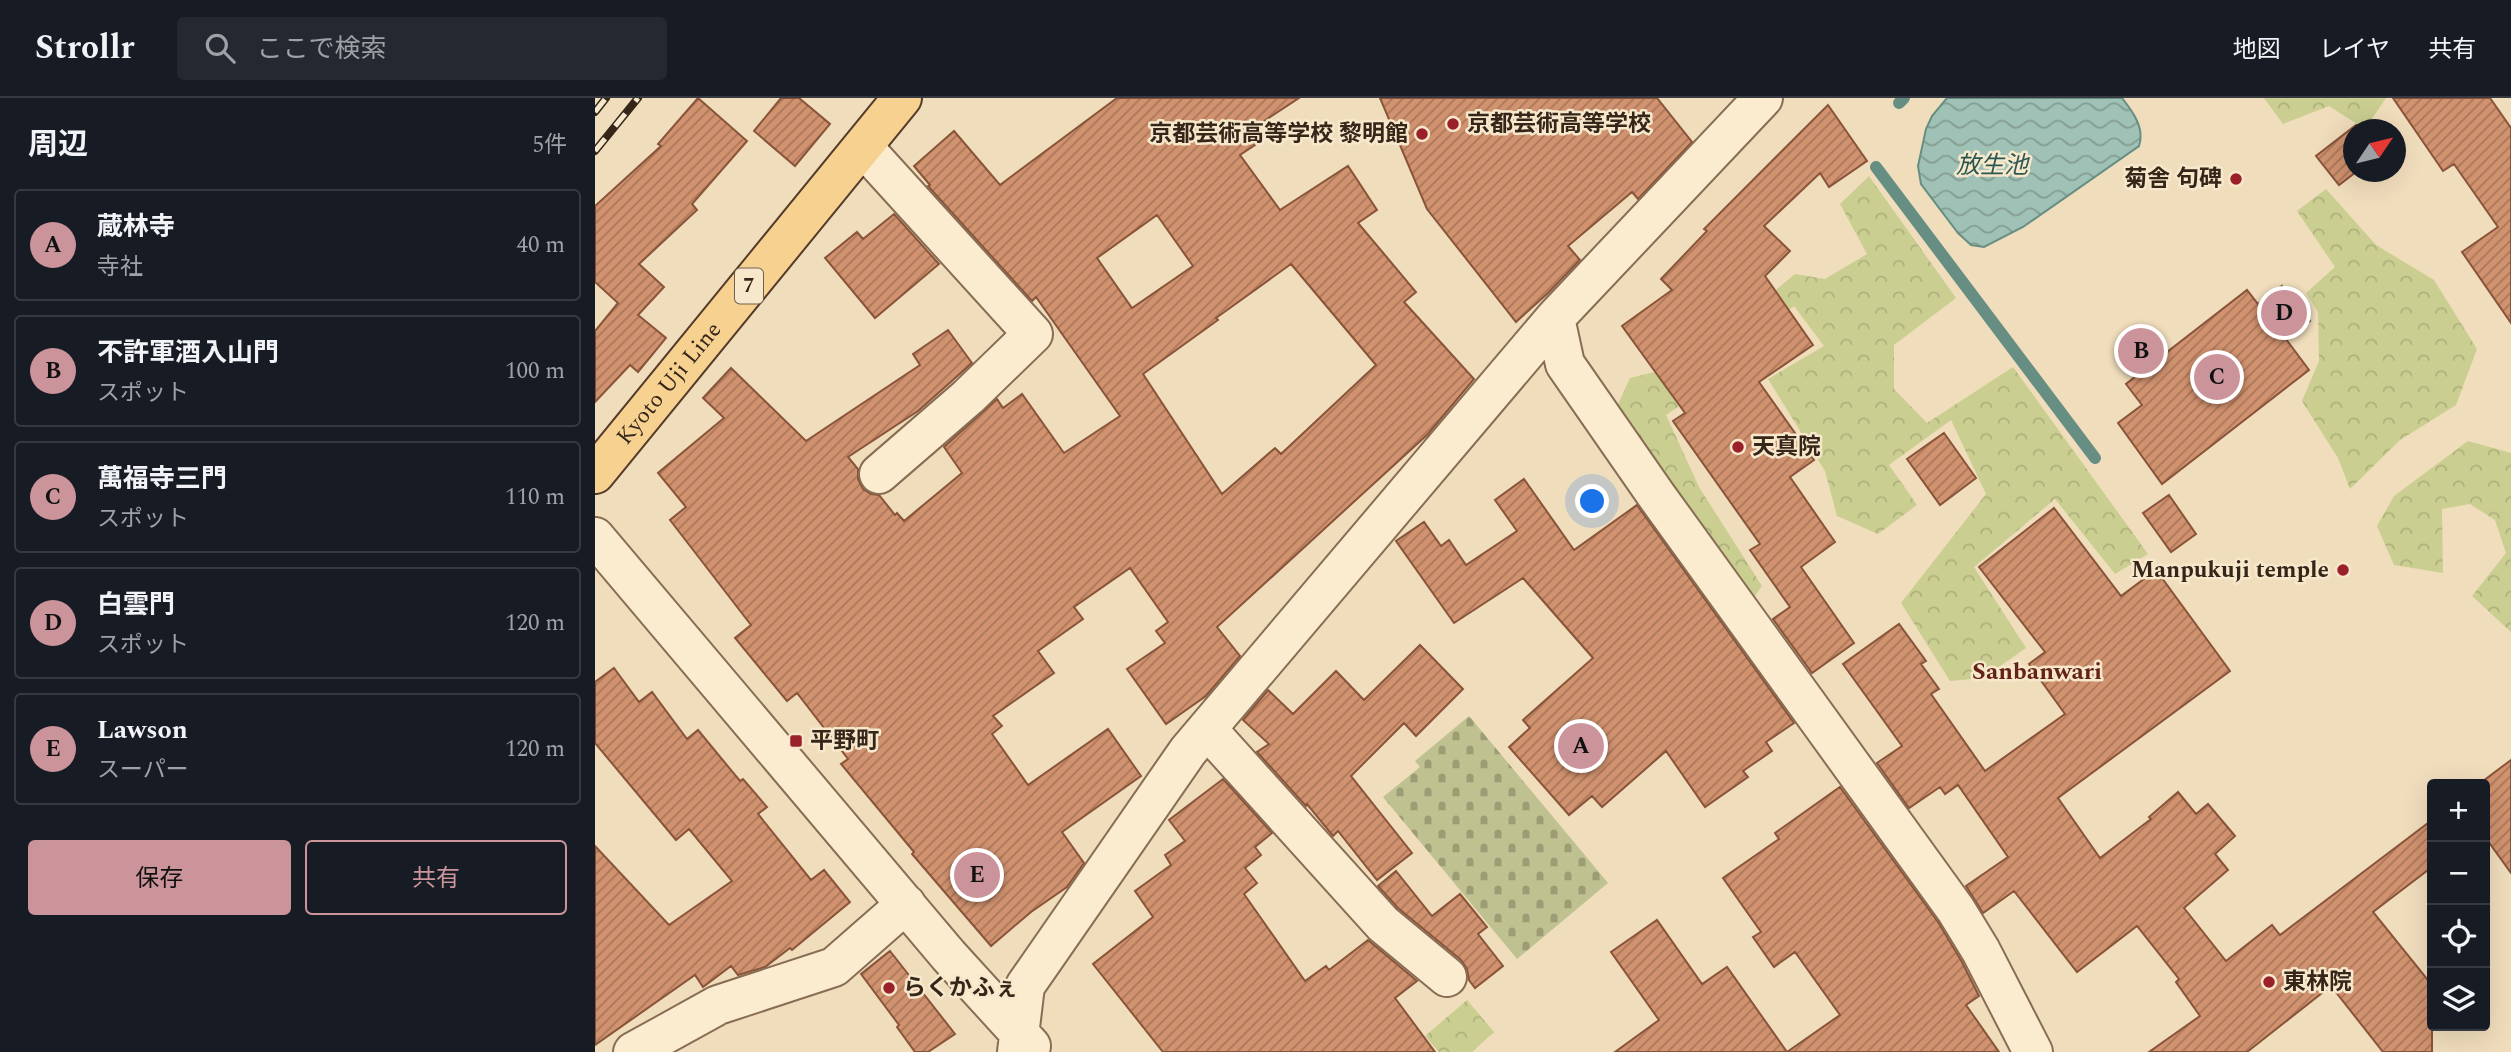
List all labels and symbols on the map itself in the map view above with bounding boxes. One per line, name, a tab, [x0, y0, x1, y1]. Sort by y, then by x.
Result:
place label: 京都芸術高等学校	[1467, 107, 1651, 142]
marker: 京都芸術高等学校	[1445, 116, 1461, 132]
place label: 京都芸術高等学校 黎明館	[1149, 117, 1408, 152]
north arrow	[2343, 119, 2406, 182]
marker: 京都芸術高等学校 黎明館	[1414, 126, 1430, 142]
water label: 放生池	[1956, 148, 2030, 184]
place label: 菊舎 句碑	[2124, 162, 2222, 197]
marker: 菊舎 句碑	[2228, 171, 2244, 187]
road number: 7	[735, 268, 763, 304]
pin: D	[2261, 287, 2307, 339]
street label: Kyoto Uji Line	[608, 314, 730, 453]
pin: B	[2118, 325, 2164, 377]
pin: C	[2194, 351, 2240, 403]
place label: 天真院	[1752, 430, 1821, 465]
marker: 天真院	[1730, 439, 1746, 455]
your location	[1575, 484, 1609, 518]
place label: Manpukuji temple	[2131, 553, 2329, 588]
marker: Manpukuji temple	[2335, 562, 2351, 578]
district label: Sanbanwari	[1972, 654, 2102, 690]
pin: A	[1558, 720, 1604, 772]
place label: 平野町	[810, 724, 879, 759]
marker: 平野町	[788, 733, 804, 749]
pin: E	[954, 849, 1000, 901]
place label: 東林院	[2283, 965, 2352, 1000]
place label: らくかふぇ	[903, 971, 1018, 1006]
marker: 東林院	[2261, 974, 2277, 990]
marker: らくかふぇ	[881, 980, 897, 996]

